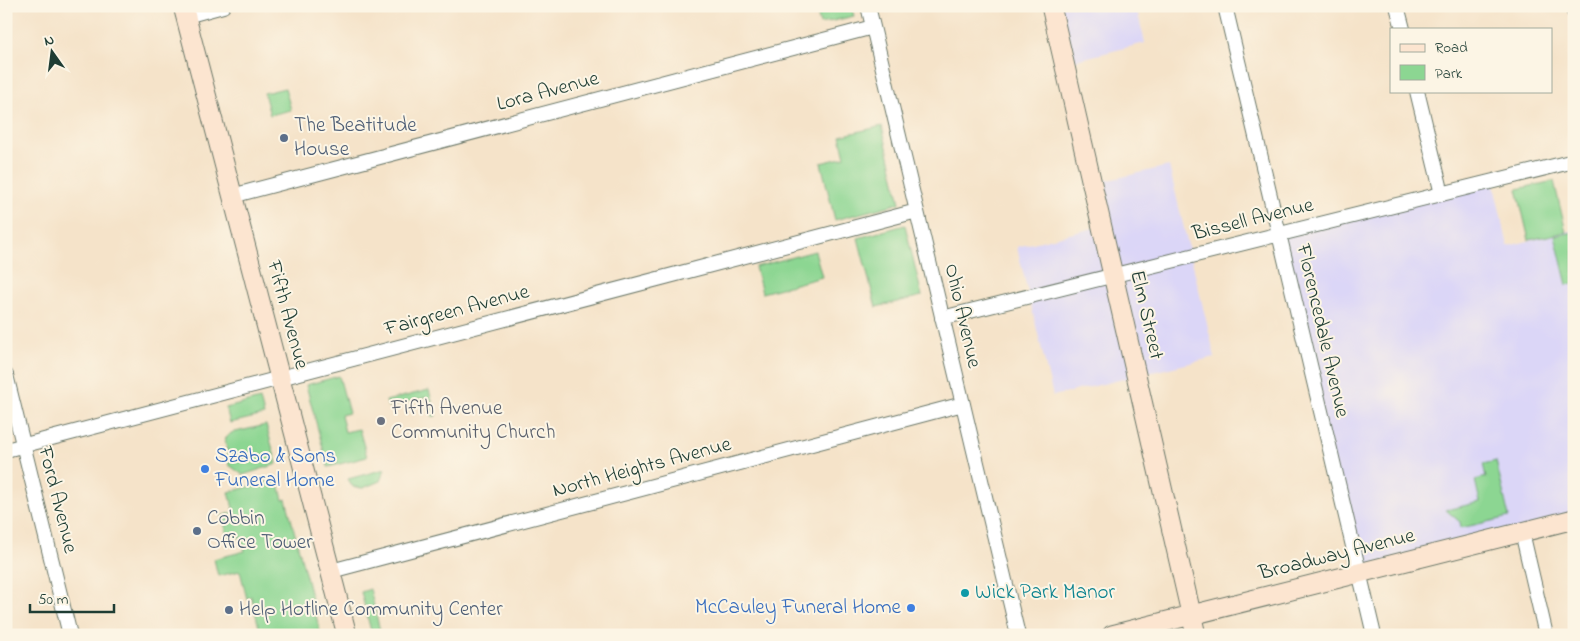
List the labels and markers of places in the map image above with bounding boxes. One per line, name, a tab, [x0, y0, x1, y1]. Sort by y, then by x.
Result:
place label: The Beatitude House	[294, 111, 417, 165]
marker: The Beatitude House	[278, 132, 290, 144]
place label: Fifth Avenue Community Church	[390, 394, 555, 450]
marker: Fifth Avenue Community Church	[375, 415, 387, 427]
place label: Szabo & Sons Funeral Home	[214, 442, 336, 496]
marker: Szabo & Sons Funeral Home	[199, 463, 211, 475]
place label: Cobbin Office Tower	[207, 504, 313, 558]
marker: Cobbin Office Tower	[191, 525, 203, 537]
place label: Wick Park Manor	[975, 578, 1115, 608]
marker: Wick Park Manor	[959, 587, 971, 599]
place label: McCauley Funeral Home	[695, 593, 902, 625]
place label: Help Hotline Community Center	[239, 595, 503, 627]
marker: McCauley Funeral Home	[905, 602, 917, 614]
marker: Help Hotline Community Center	[223, 604, 235, 616]

